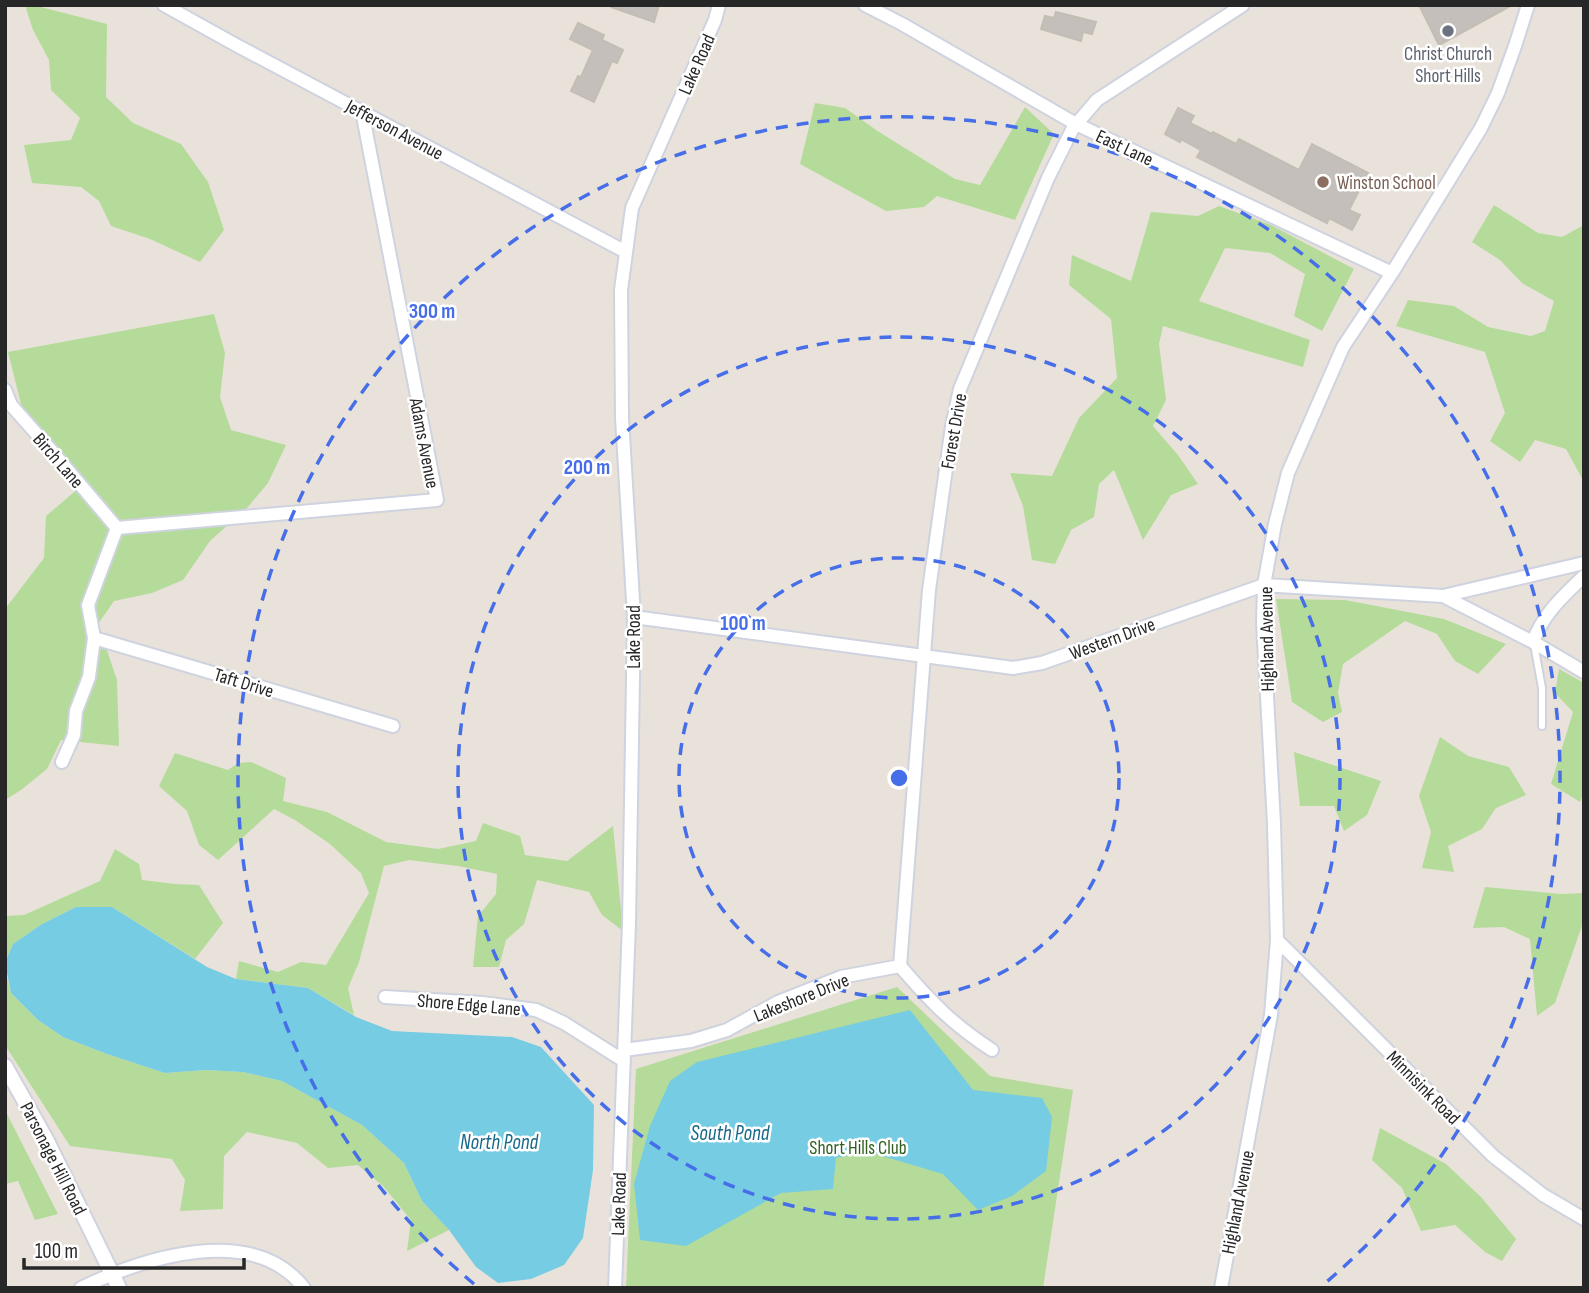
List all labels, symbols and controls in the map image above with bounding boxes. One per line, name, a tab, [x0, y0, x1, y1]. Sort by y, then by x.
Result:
marker: Christ Church Short Hills	[1440, 23, 1456, 39]
street label: Lake Road	[674, 31, 721, 98]
place label: Christ Church Short Hills	[1404, 43, 1492, 88]
street label: Jefferson Avenue	[341, 95, 447, 166]
street label: East Lane	[1092, 125, 1157, 172]
place label: Winston School	[1337, 172, 1436, 195]
marker: Winston School	[1315, 174, 1331, 190]
text: 300 m	[409, 299, 455, 324]
street label: Forest Drive	[937, 392, 972, 471]
street label: Adams Avenue	[403, 395, 444, 490]
street label: Birch Lane	[28, 429, 88, 493]
text: 200 m	[564, 455, 610, 480]
street label: Highland Avenue	[1255, 586, 1280, 692]
street label: Lake Road	[623, 605, 646, 669]
text: 100 m	[720, 611, 766, 636]
street label: Western Drive	[1066, 613, 1159, 666]
street label: Taft Drive	[211, 663, 276, 703]
centre of rings	[887, 766, 911, 790]
street label: Lakeshore Drive	[751, 969, 853, 1028]
street label: Shore Edge Lane	[416, 990, 522, 1021]
street label: Minnisink Road	[1381, 1046, 1465, 1130]
street label: Parsonage Hill Road	[14, 1098, 91, 1219]
water label: South Pond	[691, 1121, 771, 1146]
water label: North Pond	[460, 1130, 539, 1155]
park label: Short Hills Club	[809, 1137, 907, 1160]
street label: Highland Avenue	[1217, 1148, 1260, 1256]
street label: Lake Road	[607, 1172, 632, 1236]
scale bar	[24, 1226, 245, 1270]
text: 100 m	[35, 1239, 78, 1264]

